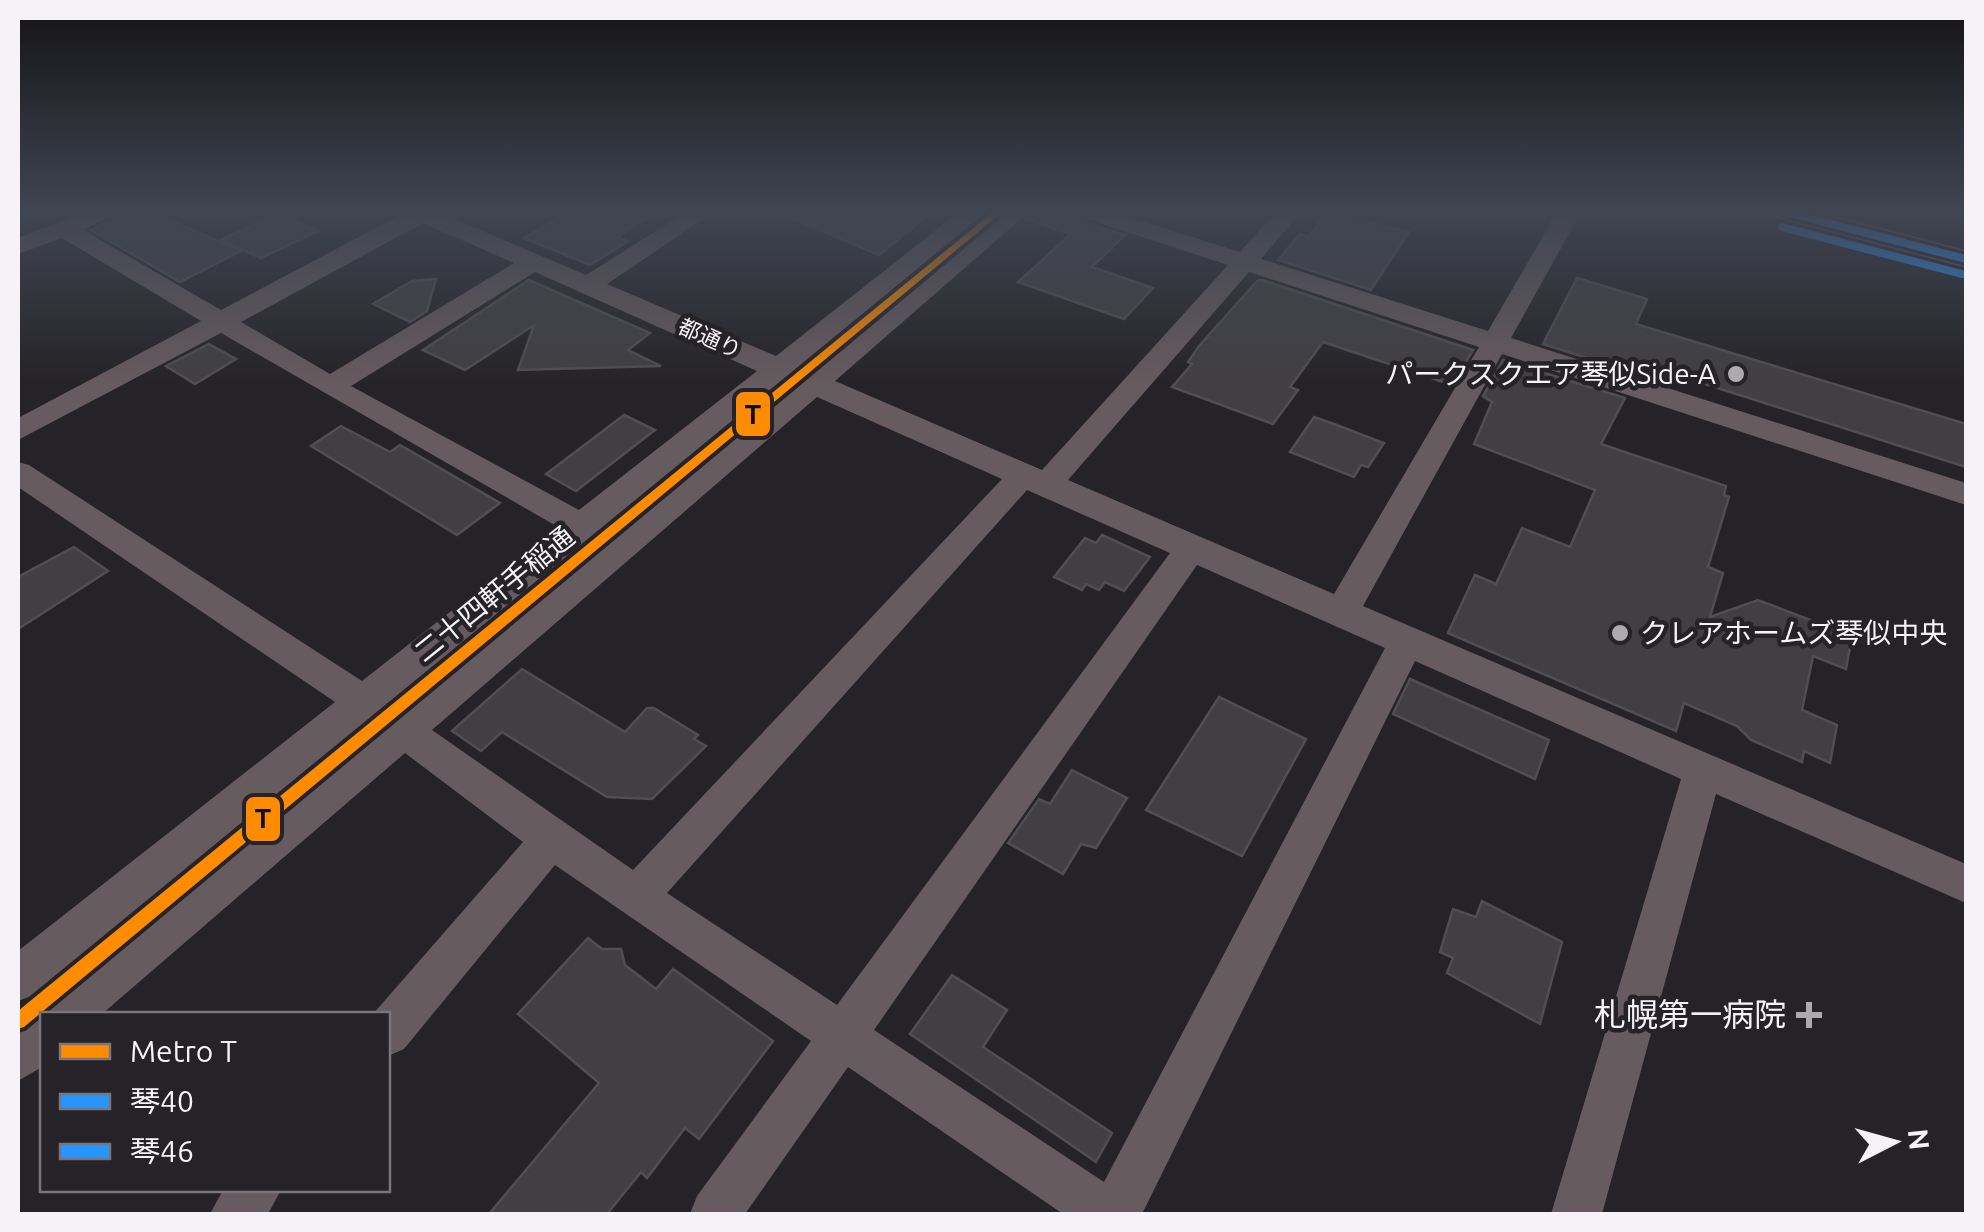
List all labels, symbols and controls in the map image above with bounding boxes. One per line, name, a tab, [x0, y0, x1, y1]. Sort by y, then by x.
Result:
street label: 都通り	[675, 313, 745, 362]
place label: パークスクエア琴似Side-A	[1385, 358, 1716, 389]
marker: パークスクエア琴似Side-A	[1725, 363, 1747, 385]
line badge: T	[734, 390, 772, 438]
text: T	[745, 398, 762, 429]
street label: 二十四軒手稲通	[408, 520, 580, 667]
place label: クレアホームズ琴似中央	[1640, 617, 1947, 648]
marker: クレアホームズ琴似中央	[1609, 622, 1631, 644]
line badge: T	[244, 795, 282, 843]
text: T	[255, 802, 272, 833]
place label: 札幌第一病院	[1594, 996, 1786, 1032]
marker: 札幌第一病院	[1796, 1002, 1822, 1028]
legend	[40, 1012, 390, 1192]
text: Metro T	[130, 1034, 237, 1068]
text: 琴40	[130, 1084, 194, 1118]
north arrow	[1844, 1092, 1944, 1192]
text: N	[1903, 1127, 1936, 1151]
text: 琴46	[130, 1134, 194, 1168]

